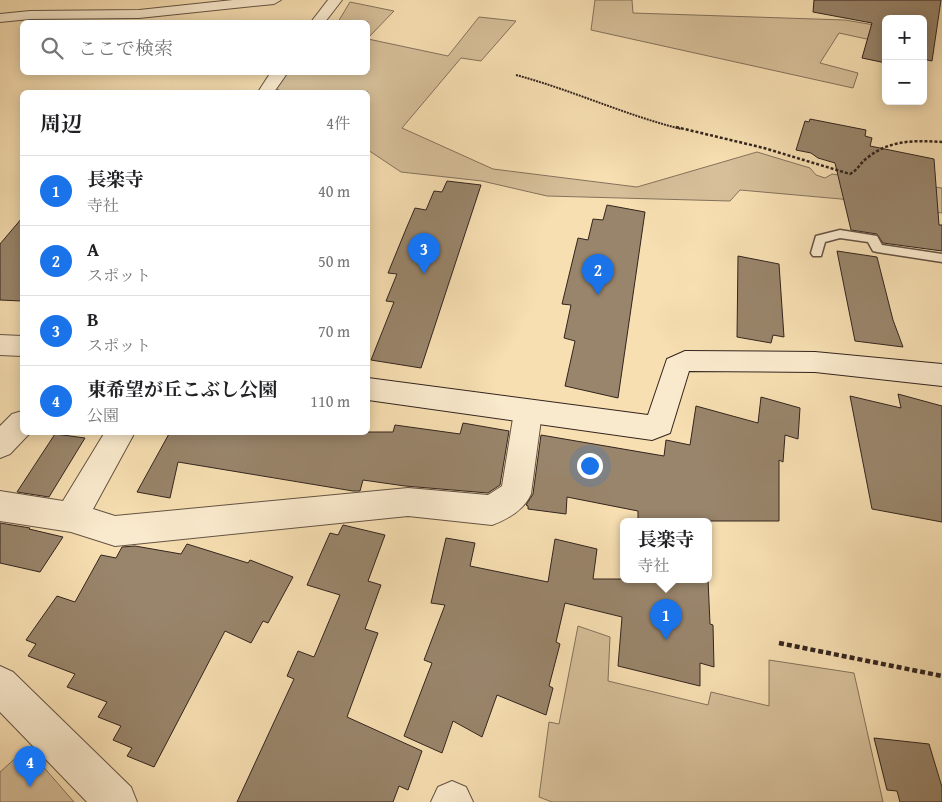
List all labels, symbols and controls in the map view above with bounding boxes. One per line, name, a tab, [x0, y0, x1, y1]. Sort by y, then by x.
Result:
map controls	[882, 15, 927, 105]
button: +	[882, 15, 927, 60]
search box	[20, 20, 370, 75]
icon: search	[38, 34, 66, 62]
text: ここで検索	[78, 34, 173, 62]
button: −	[882, 60, 927, 105]
text: 周辺	[40, 108, 82, 139]
text: 4件	[326, 111, 350, 135]
text: 長楽寺	[87, 165, 144, 193]
text: 1	[52, 179, 60, 203]
text: 40 m	[318, 179, 350, 203]
text: 寺社	[87, 193, 119, 217]
pin: 3	[408, 233, 440, 274]
text: A	[87, 235, 99, 263]
text: 2	[52, 249, 60, 273]
text: 50 m	[318, 249, 350, 273]
pin: 2	[582, 254, 614, 295]
text: スポット	[87, 263, 151, 287]
text: B	[87, 305, 99, 333]
text: 3	[52, 319, 60, 343]
text: 70 m	[318, 319, 350, 343]
text: スポット	[87, 333, 151, 357]
text: 東希望が丘こぶし公園	[87, 375, 277, 403]
text: 4	[52, 389, 60, 413]
text: 110 m	[310, 389, 350, 413]
text: 公園	[87, 403, 119, 427]
your location	[577, 453, 603, 479]
popup	[620, 518, 712, 583]
text: 長楽寺	[637, 525, 695, 553]
text: 寺社	[637, 553, 670, 577]
pin: 1	[650, 599, 682, 640]
pin: 4	[14, 746, 46, 787]

